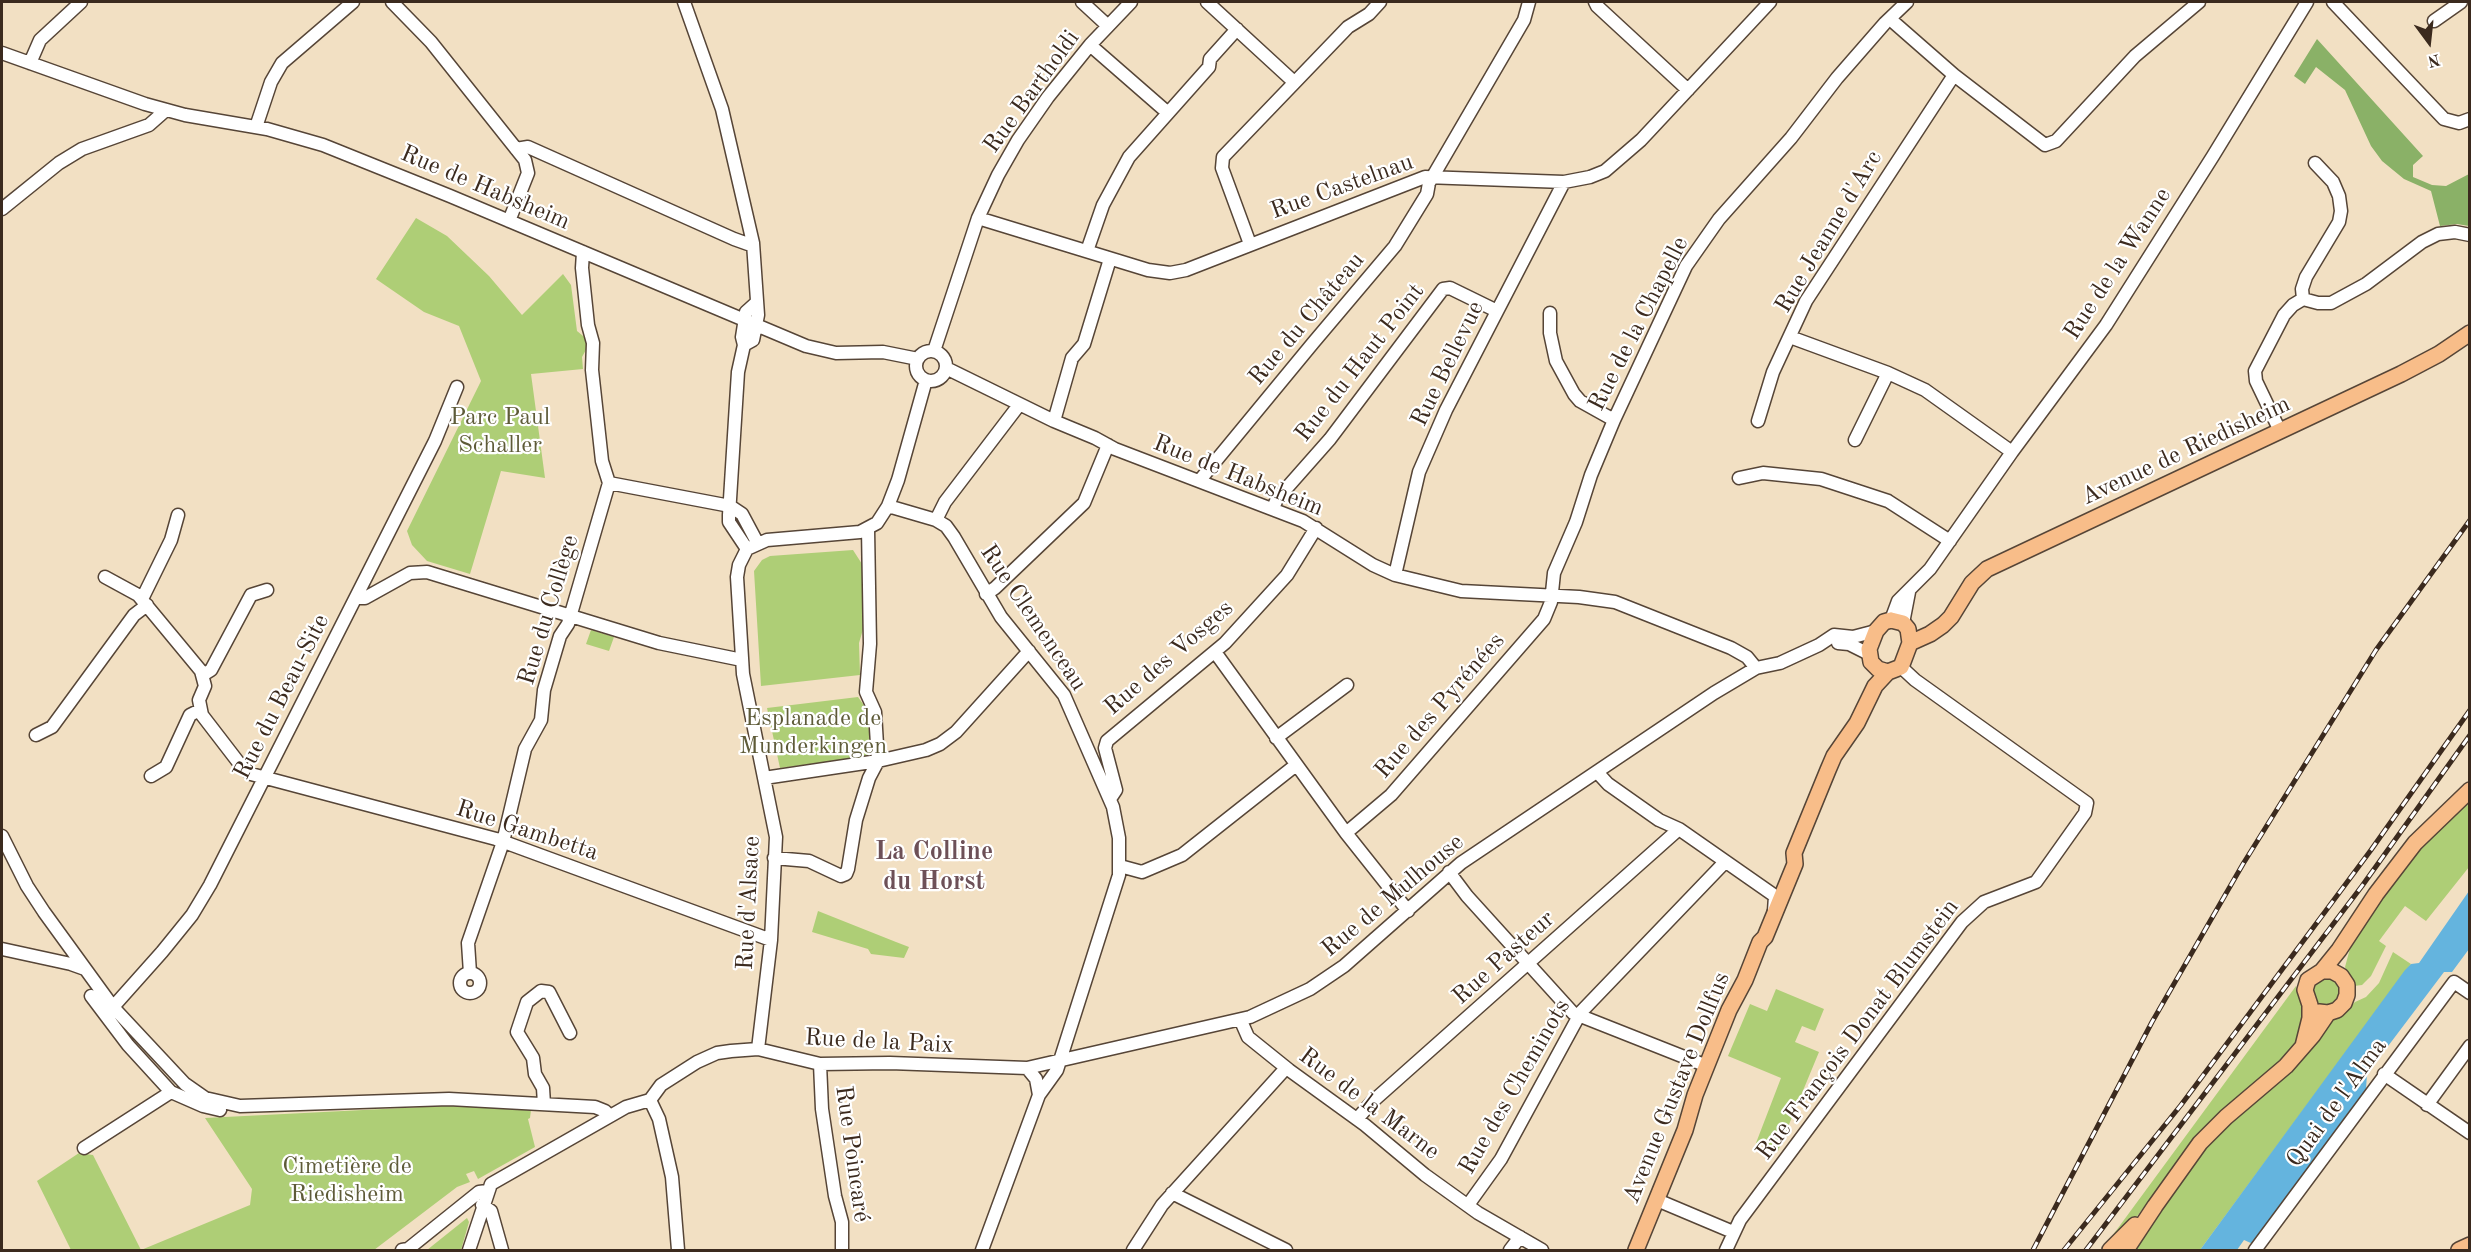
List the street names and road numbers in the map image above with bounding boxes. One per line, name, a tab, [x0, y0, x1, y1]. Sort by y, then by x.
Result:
street label: Rue Bartholdi	[978, 25, 1086, 159]
street label: Rue de Habsheim	[396, 139, 574, 237]
street label: Rue Jeanne d'Arc	[1769, 146, 1889, 318]
street label: Rue Castelnau	[1267, 148, 1417, 226]
street label: Rue de la Wanne	[2058, 183, 2178, 345]
street label: Rue de la Chapelle	[1583, 232, 1695, 416]
street label: Rue du Château	[1243, 247, 1371, 391]
street label: Rue du Haut Point	[1289, 278, 1431, 448]
street label: Rue Bellevue	[1405, 297, 1491, 431]
street label: Avenue de Riedisheim	[2077, 390, 2295, 512]
street label: Rue de Habsheim	[1149, 429, 1327, 523]
street label: Rue du Collège	[512, 531, 586, 689]
street label: Rue Clemenceau	[973, 539, 1093, 697]
street label: Rue des Vosges	[1099, 594, 1239, 722]
street label: Rue du Beau-Site	[228, 609, 336, 785]
street label: Rue des Pyrénées	[1369, 627, 1511, 785]
street label: Rue Gambetta	[452, 794, 602, 868]
street label: Rue de Mulhouse	[1316, 828, 1470, 964]
street label: Rue d'Alsace	[731, 835, 767, 971]
street label: Rue François Donat Blumstein	[1750, 894, 1966, 1166]
street label: Rue Pasteur	[1447, 905, 1561, 1011]
street label: Avenue Gustave Dollfus	[1617, 968, 1737, 1208]
street label: Rue des Cheminots	[1453, 994, 1577, 1180]
street label: Rue de la Paix	[804, 1024, 954, 1060]
street label: Quai de l'Alma	[2280, 1033, 2394, 1173]
street label: Rue de la Marne	[1293, 1042, 1445, 1166]
street label: Rue Poincaré	[828, 1084, 876, 1224]

